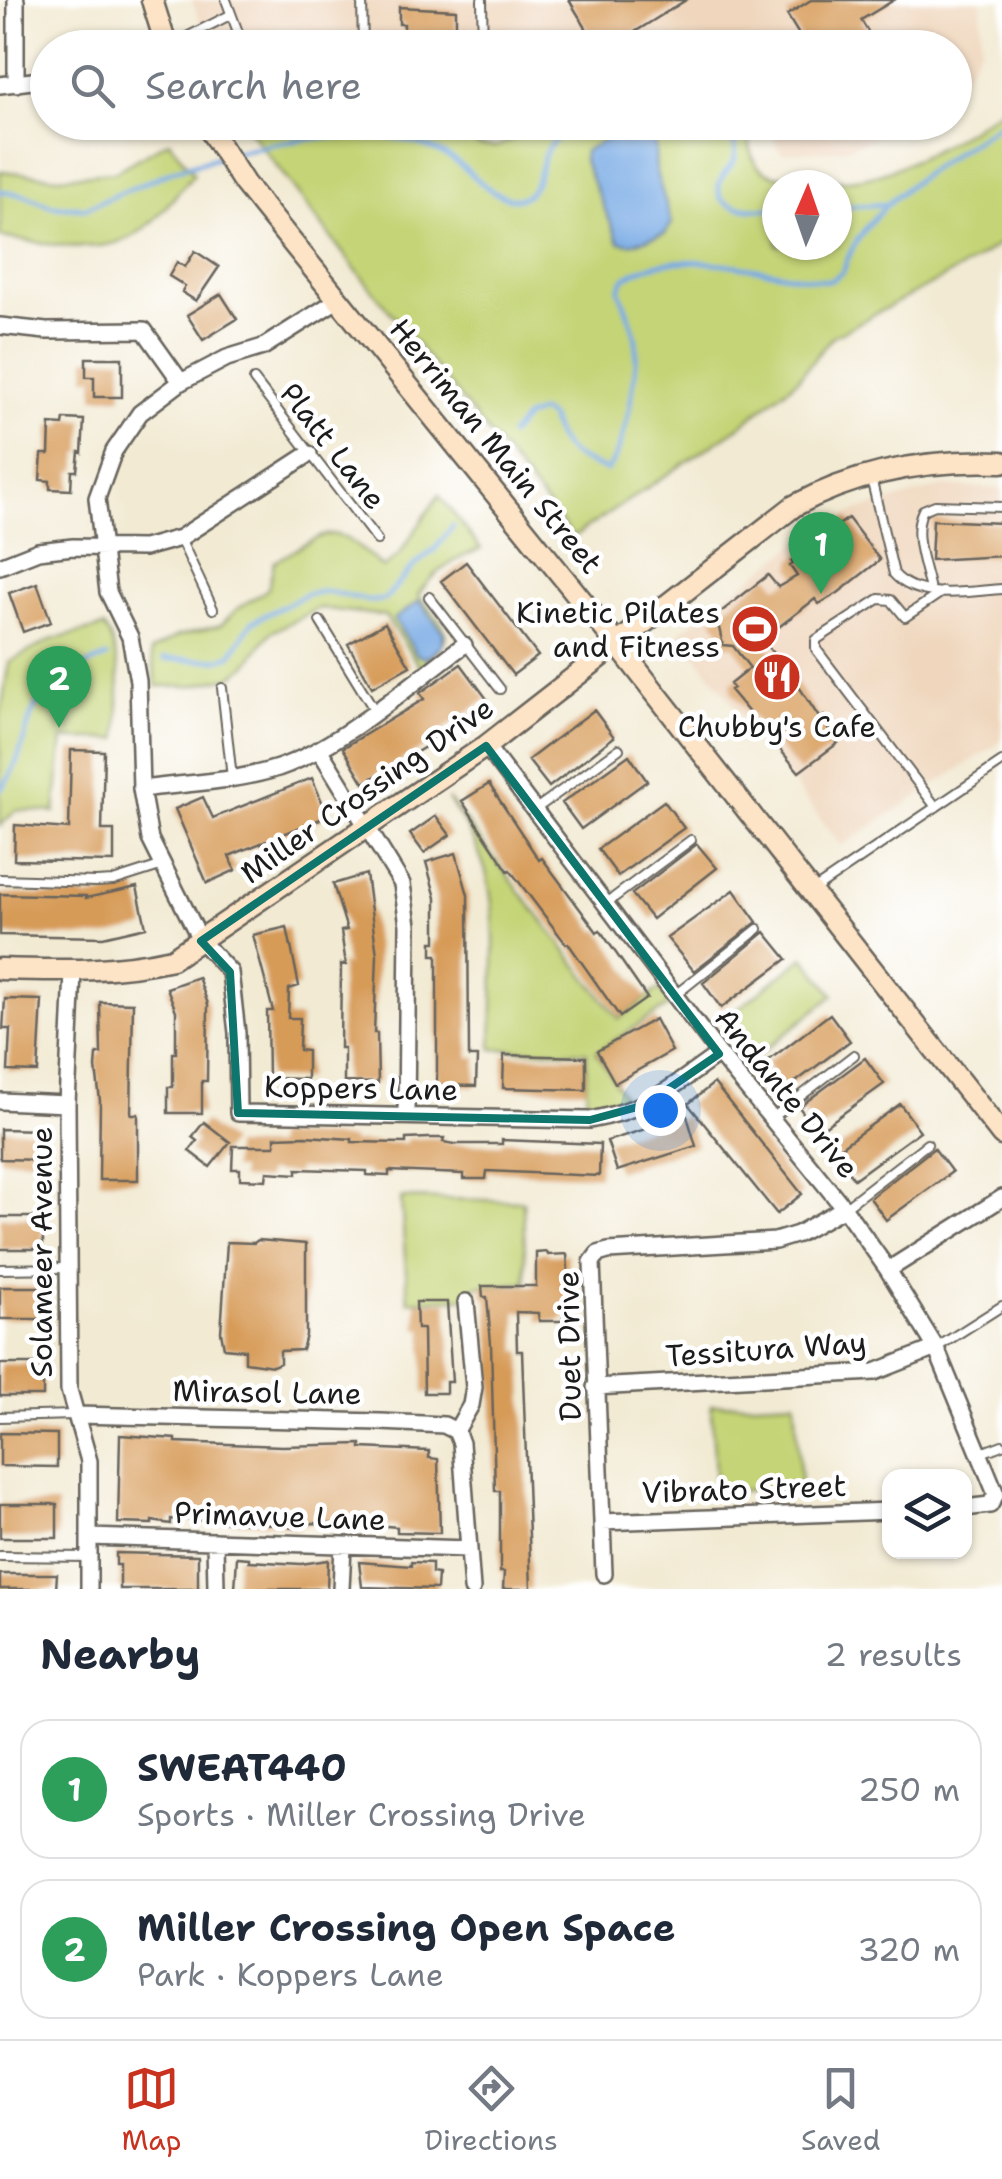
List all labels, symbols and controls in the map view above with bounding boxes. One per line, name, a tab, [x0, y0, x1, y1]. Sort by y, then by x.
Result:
search box	[30, 30, 972, 140]
icon: search	[65, 58, 120, 113]
text: Search here	[145, 60, 362, 111]
north arrow	[762, 170, 852, 260]
street label: Herriman Main Street	[380, 310, 612, 582]
street label: Platt Lane	[271, 374, 395, 518]
pin: 1	[788, 512, 854, 594]
place label: Kinetic Pilates and Fitness	[516, 592, 720, 667]
sports icon: Kinetic Pilates and Fitness	[729, 603, 781, 655]
pin: 2	[27, 646, 92, 728]
restaurant icon: Chubby's Cafe	[751, 651, 803, 703]
street label: Miller Crossing Drive	[232, 687, 502, 893]
place label: Chubby's Cafe	[678, 706, 876, 747]
street label: Andante Drive	[705, 999, 869, 1187]
street label: Koppers Lane	[263, 1066, 459, 1110]
your location	[635, 1085, 686, 1136]
street label: Solameer Avenue	[21, 1127, 62, 1377]
street label: Duet Drive	[547, 1270, 591, 1422]
street label: Tessitura Way	[664, 1322, 868, 1376]
street label: Mirasol Lane	[172, 1370, 362, 1414]
street label: Vibrato Street	[641, 1465, 847, 1513]
map controls	[882, 1469, 972, 1559]
button: layers	[882, 1469, 972, 1559]
street label: Primavue Lane	[173, 1492, 387, 1540]
text: Nearby	[40, 1626, 200, 1682]
text: 2 results	[825, 1633, 962, 1676]
text: SWEAT440	[137, 1742, 347, 1793]
text: 1	[67, 1768, 82, 1811]
text: 250 m	[858, 1768, 960, 1811]
text: Sports · Miller Crossing Drive	[137, 1793, 586, 1836]
text: Miller Crossing Open Space	[137, 1902, 676, 1953]
text: 2	[63, 1928, 86, 1971]
text: 320 m	[857, 1928, 960, 1971]
text: Park · Koppers Lane	[137, 1953, 444, 1996]
tab: Map	[122, 2061, 181, 2159]
tab: Directions	[424, 2061, 558, 2159]
tab: Saved	[801, 2061, 880, 2159]

